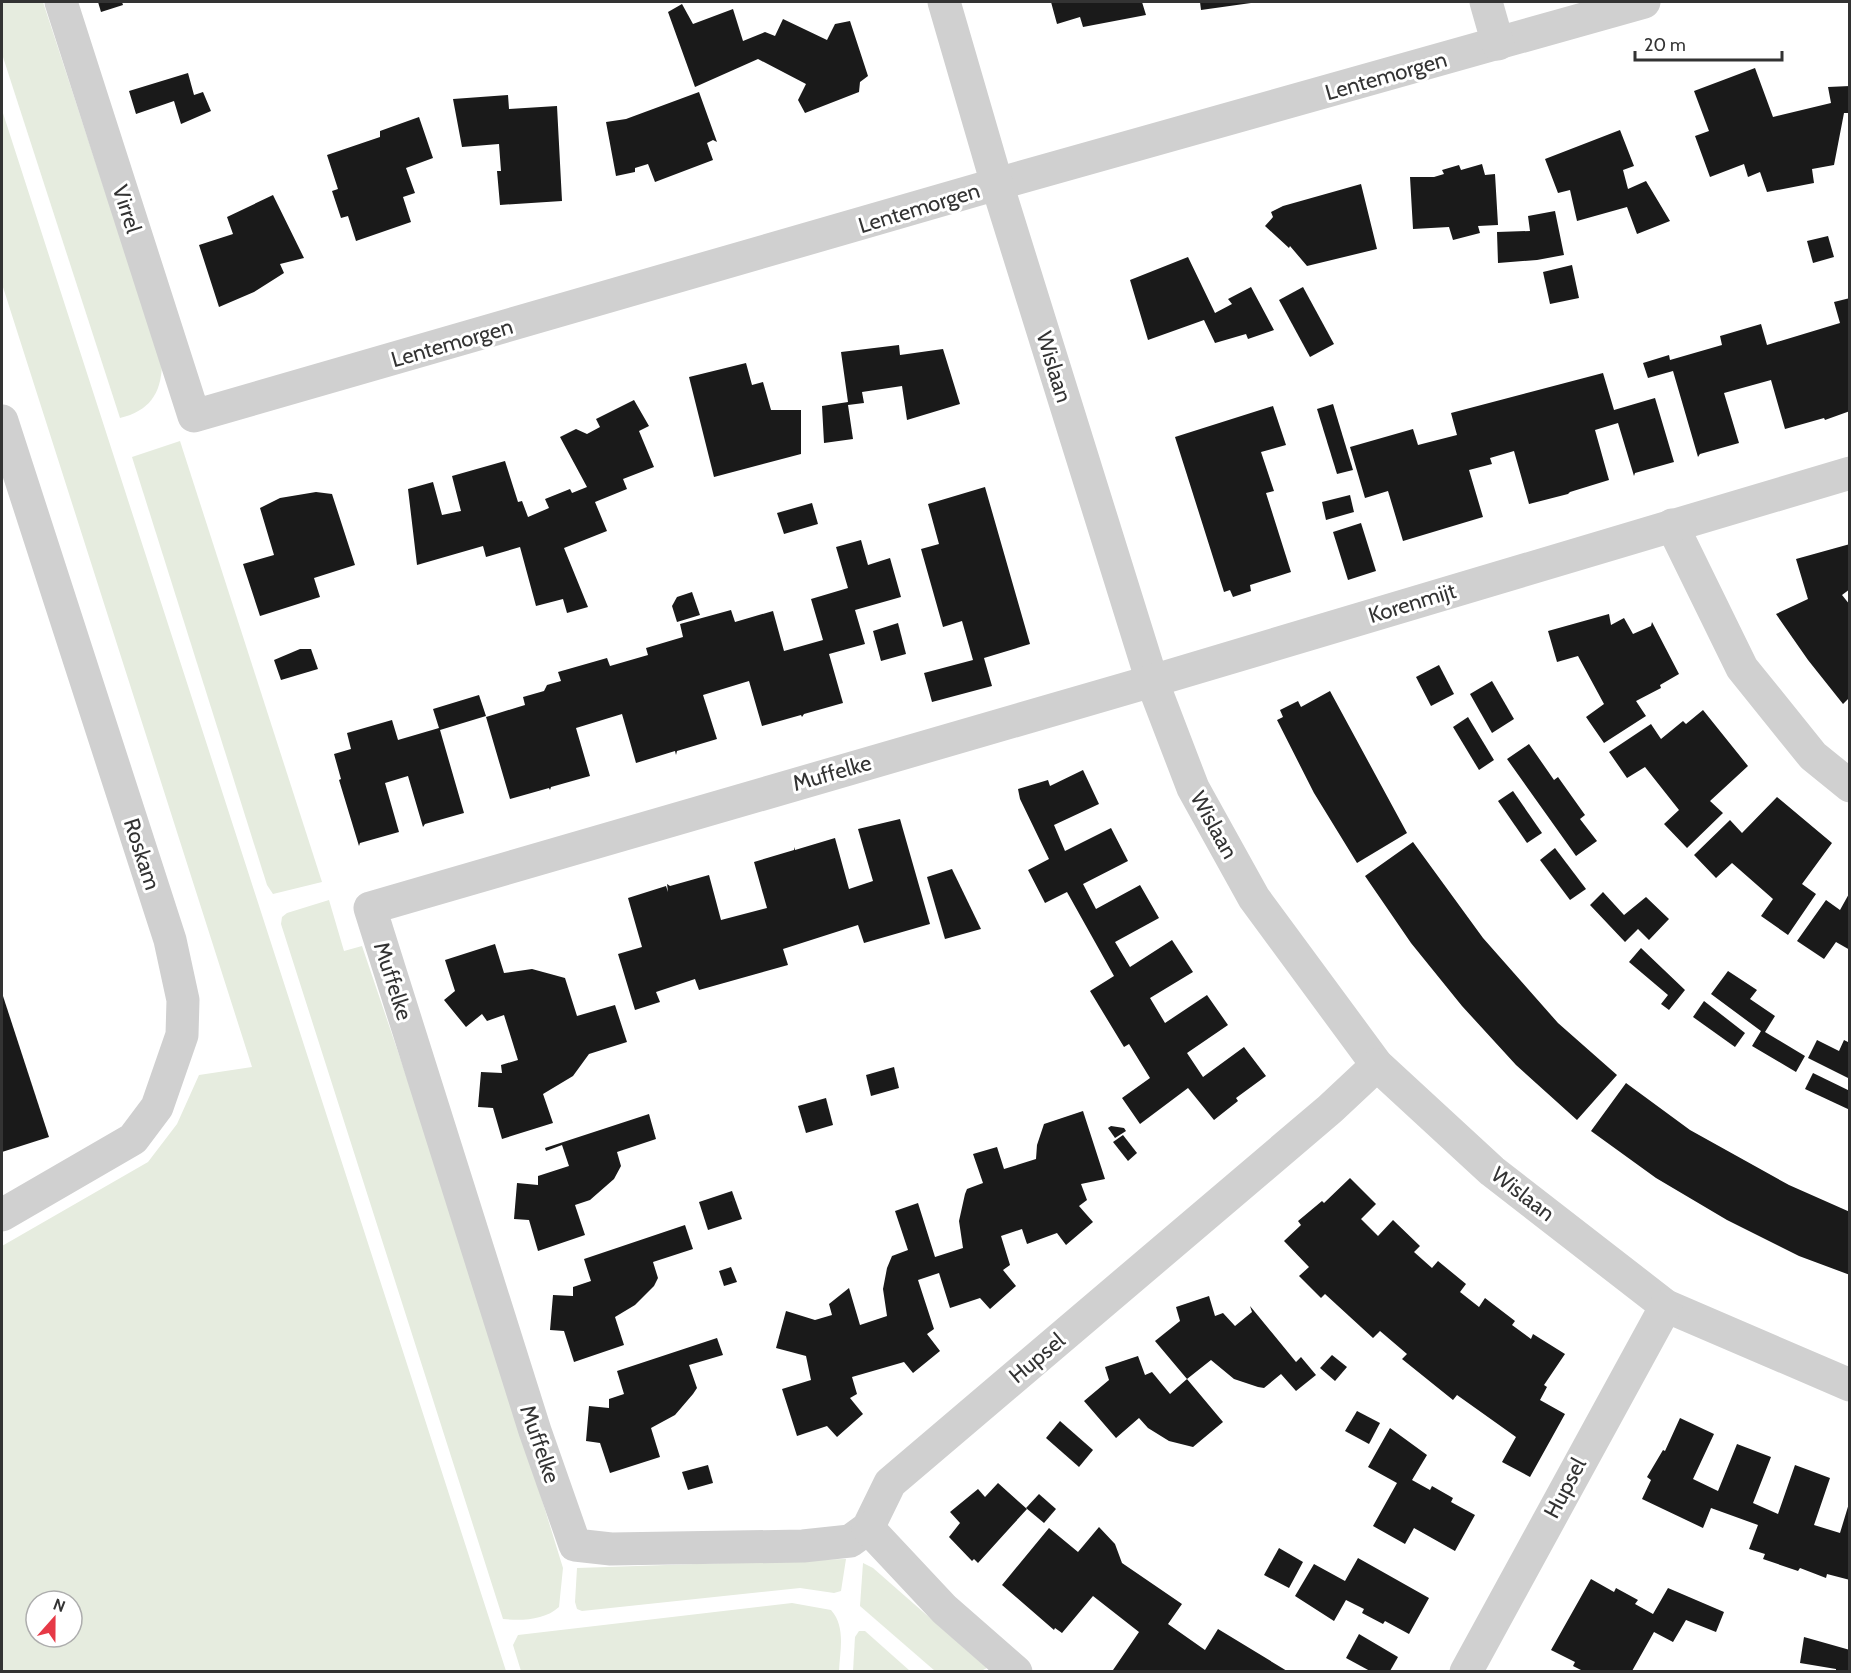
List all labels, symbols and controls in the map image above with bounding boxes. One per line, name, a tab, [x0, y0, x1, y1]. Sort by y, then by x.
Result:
scale bar	[1635, 24, 1782, 62]
text: 20 m	[1644, 34, 1686, 56]
street label: Lentemorgen	[1322, 46, 1450, 106]
street label: Lentemorgen	[855, 177, 983, 239]
street label: Virrel	[107, 181, 148, 237]
street label: Lentemorgen	[388, 313, 516, 373]
street label: Wislaan	[1030, 328, 1078, 406]
street label: Korenmijt	[1365, 577, 1460, 629]
street label: Muffelke	[790, 749, 874, 797]
street label: Wislaan	[1184, 786, 1244, 864]
street label: Roskam	[118, 815, 166, 893]
street label: Muffelke	[368, 939, 418, 1023]
street label: Wislaan	[1486, 1161, 1560, 1227]
street label: Hupsel	[1004, 1326, 1071, 1389]
street label: Muffelke	[514, 1402, 566, 1486]
street label: Hupsel	[1538, 1452, 1592, 1523]
north arrow	[24, 1589, 84, 1649]
text: N	[51, 1595, 68, 1616]

